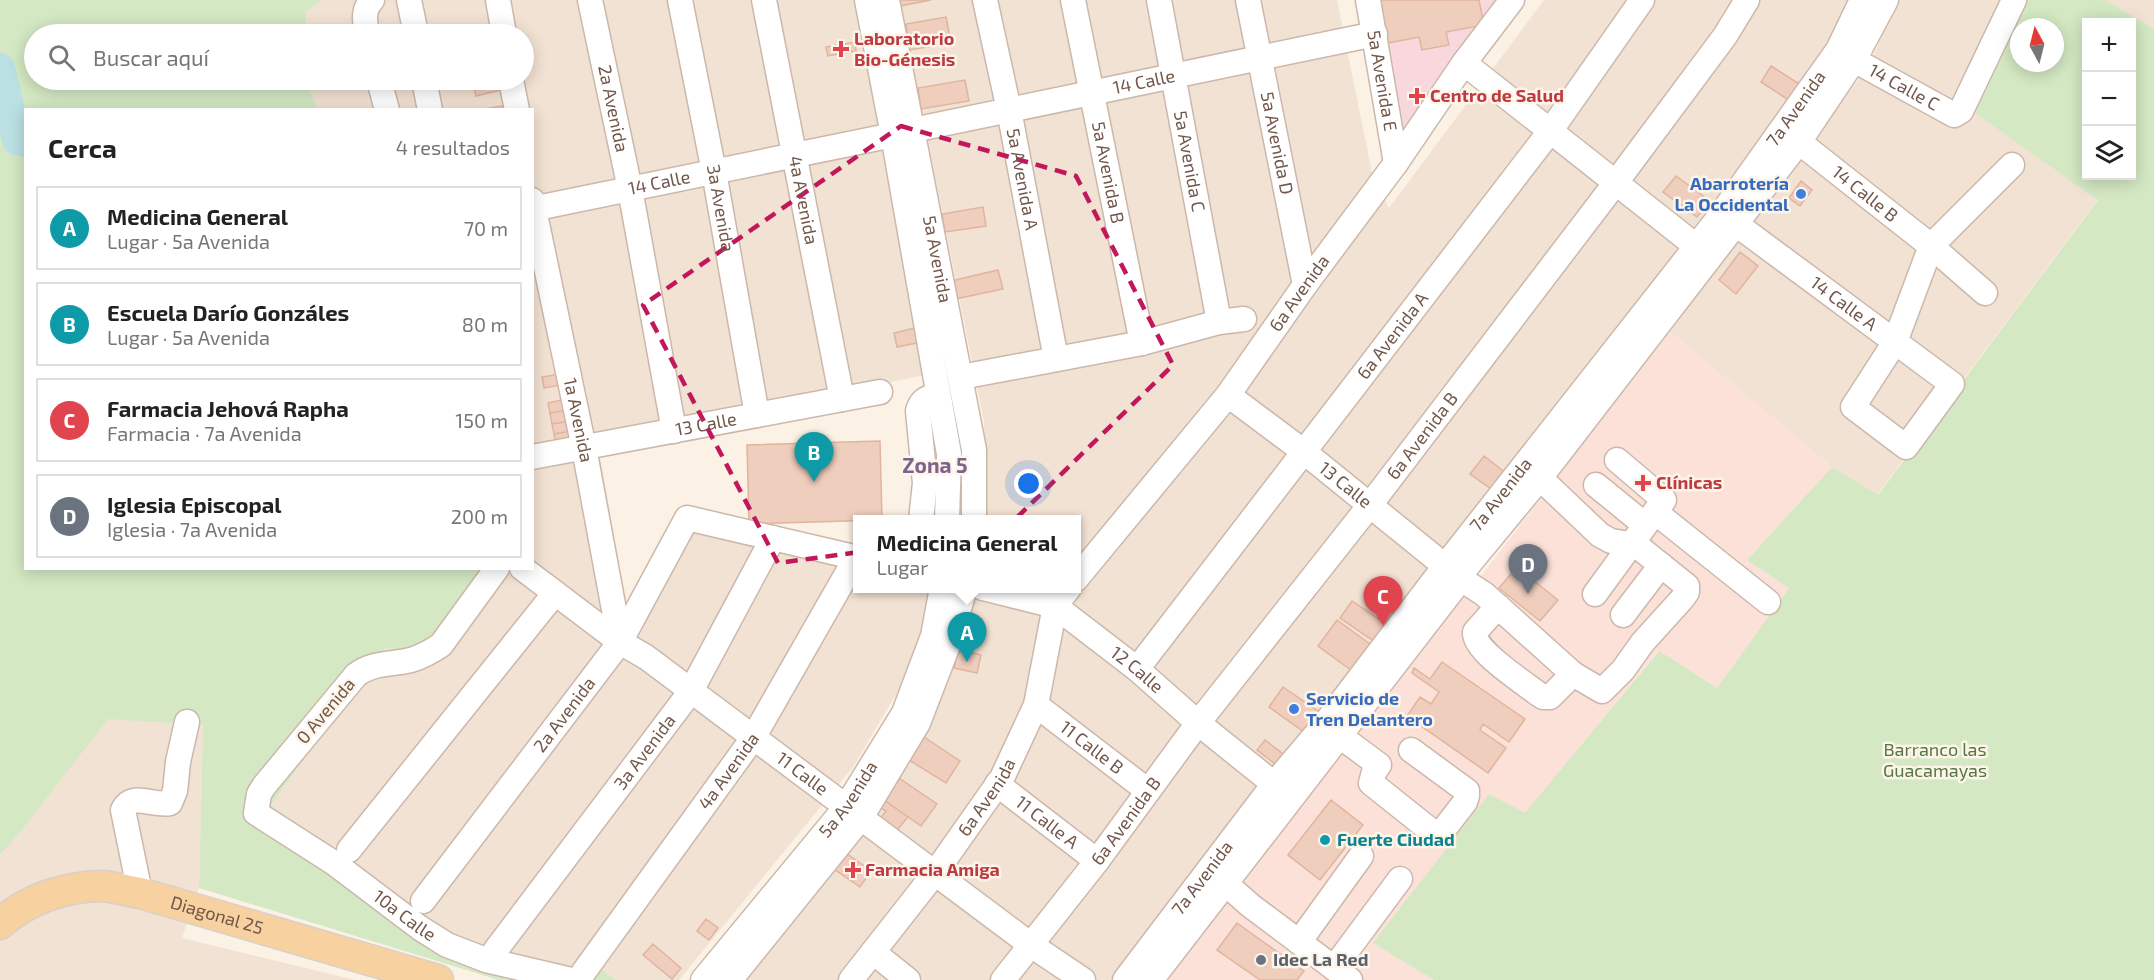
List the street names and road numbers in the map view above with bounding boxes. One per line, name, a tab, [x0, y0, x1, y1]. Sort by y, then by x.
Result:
street label: 5a Avenida E	[1363, 28, 1402, 133]
street label: 14 Calle C	[1865, 58, 1944, 115]
street label: 2a Avenida	[594, 63, 634, 154]
street label: 14 Calle	[1111, 64, 1177, 98]
street label: 7a Avenida	[1761, 66, 1830, 150]
street label: 5a Avenida D	[1257, 90, 1299, 196]
street label: 5a Avenida C	[1170, 109, 1210, 213]
street label: 5a Avenida B	[1088, 119, 1130, 225]
street label: 5a Avenida A	[1003, 126, 1044, 232]
street label: 4a Avenida	[785, 154, 824, 246]
street label: 14 Calle B	[1828, 160, 1903, 226]
street label: 3a Avenida	[703, 162, 740, 253]
street label: 14 Calle	[626, 165, 692, 199]
street label: 5a Avenida	[919, 214, 957, 304]
street label: 6a Avenida	[1264, 250, 1334, 335]
street label: 14 Calle A	[1807, 271, 1883, 335]
street label: 6a Avenida A	[1352, 287, 1433, 383]
street label: 1a Avenida	[560, 376, 598, 464]
street label: 6a Avenida B	[1381, 387, 1462, 484]
street label: 13 Calle	[673, 407, 738, 440]
street label: 7a Avenida	[1464, 453, 1536, 535]
street label: 13 Calle	[1315, 456, 1377, 512]
street label: 12 Calle	[1107, 641, 1168, 697]
street label: 2a Avenida	[528, 672, 599, 756]
street label: 0 Avenida	[291, 673, 359, 748]
street label: 3a Avenida	[609, 710, 680, 794]
street label: 11 Calle B	[1056, 716, 1128, 778]
street label: 4a Avenida	[693, 728, 763, 813]
street label: 11 Calle	[773, 747, 833, 800]
street label: 6a Avenida	[953, 755, 1020, 840]
street label: 5a Avenida	[813, 757, 882, 842]
street label: 6a Avenida B	[1086, 772, 1165, 869]
street label: 11 Calle A	[1012, 790, 1084, 853]
street label: 7a Avenida	[1166, 836, 1237, 919]
street label: 10a Calle	[369, 885, 440, 945]
street label: Diagonal 25	[168, 891, 266, 938]

